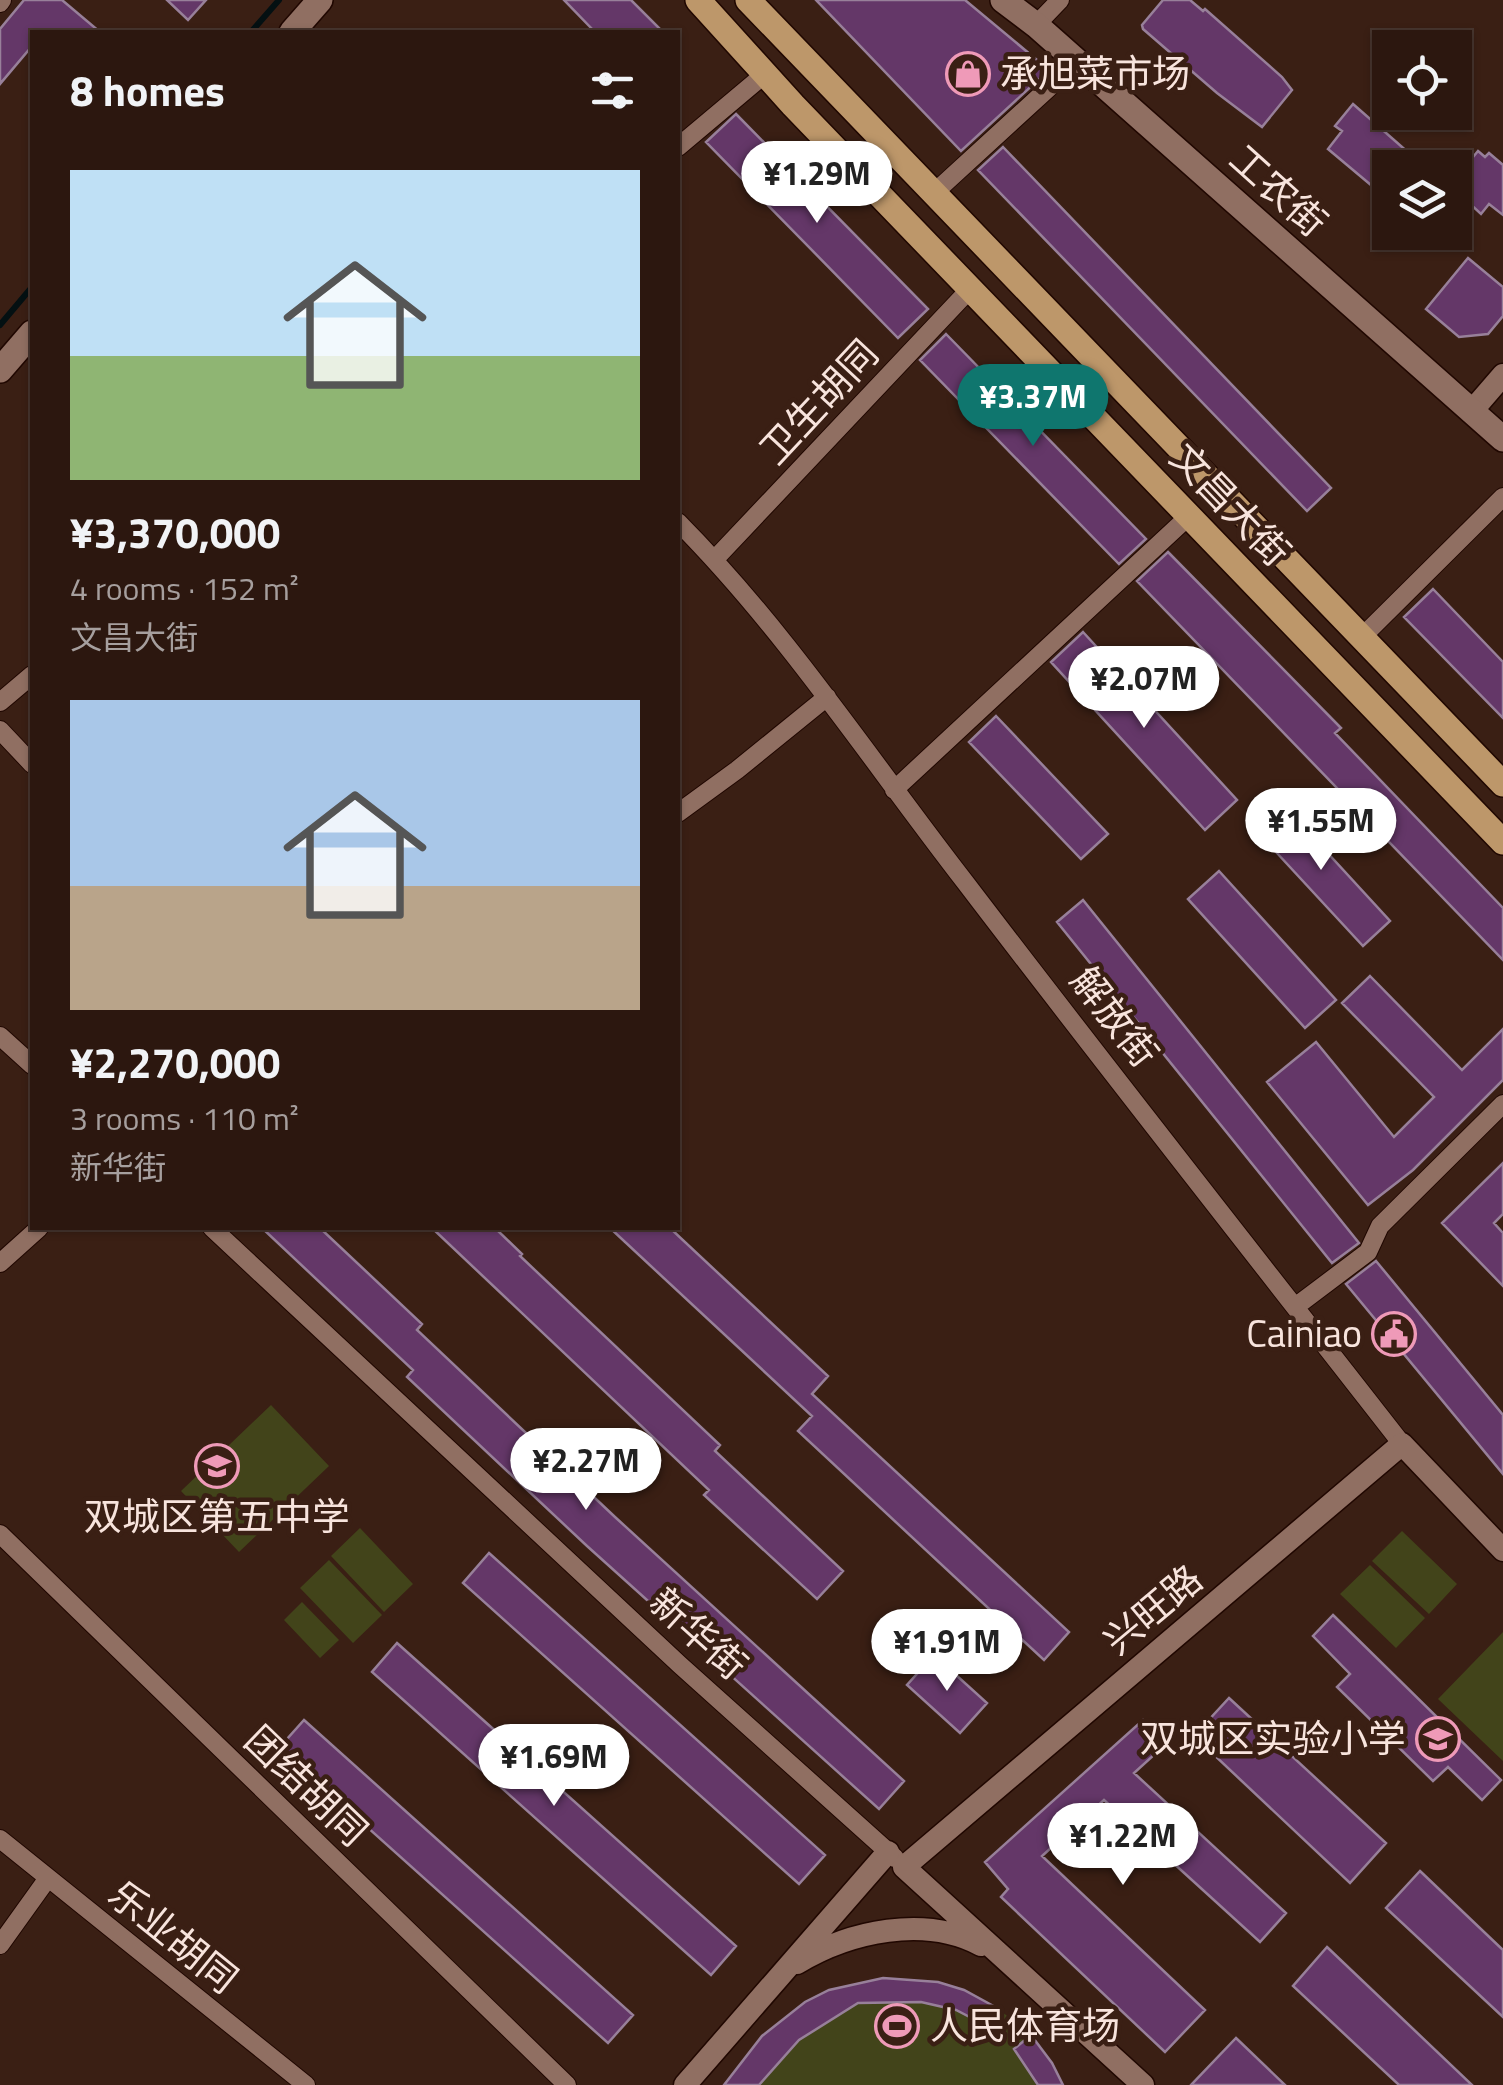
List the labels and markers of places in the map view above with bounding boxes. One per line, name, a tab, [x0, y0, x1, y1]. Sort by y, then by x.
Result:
place label: 承旭菜市场	[1000, 44, 1190, 102]
shop icon: 承旭菜市场	[945, 51, 991, 97]
pin: ¥1.29M	[736, 141, 898, 226]
pin: ¥3.37M	[952, 364, 1114, 449]
pin: ¥2.07M	[1063, 646, 1225, 731]
pin: ¥1.55M	[1240, 788, 1402, 873]
place label: Cainiao	[1246, 1304, 1362, 1362]
public building icon: Cainiao	[1371, 1311, 1417, 1357]
pin: ¥2.27M	[505, 1428, 667, 1513]
school or university icon: 双城区第五中学	[194, 1443, 240, 1489]
place label: 双城区第五中学	[84, 1487, 350, 1545]
pin: ¥1.91M	[866, 1609, 1028, 1694]
place label: 双城区实验小学	[1140, 1709, 1406, 1767]
school or university icon: 双城区实验小学	[1415, 1716, 1461, 1762]
pin: ¥1.69M	[473, 1724, 635, 1809]
pin: ¥1.22M	[1042, 1803, 1204, 1888]
place label: 人民体育场	[930, 1996, 1120, 2054]
sports icon: 人民体育场	[874, 2003, 920, 2049]

